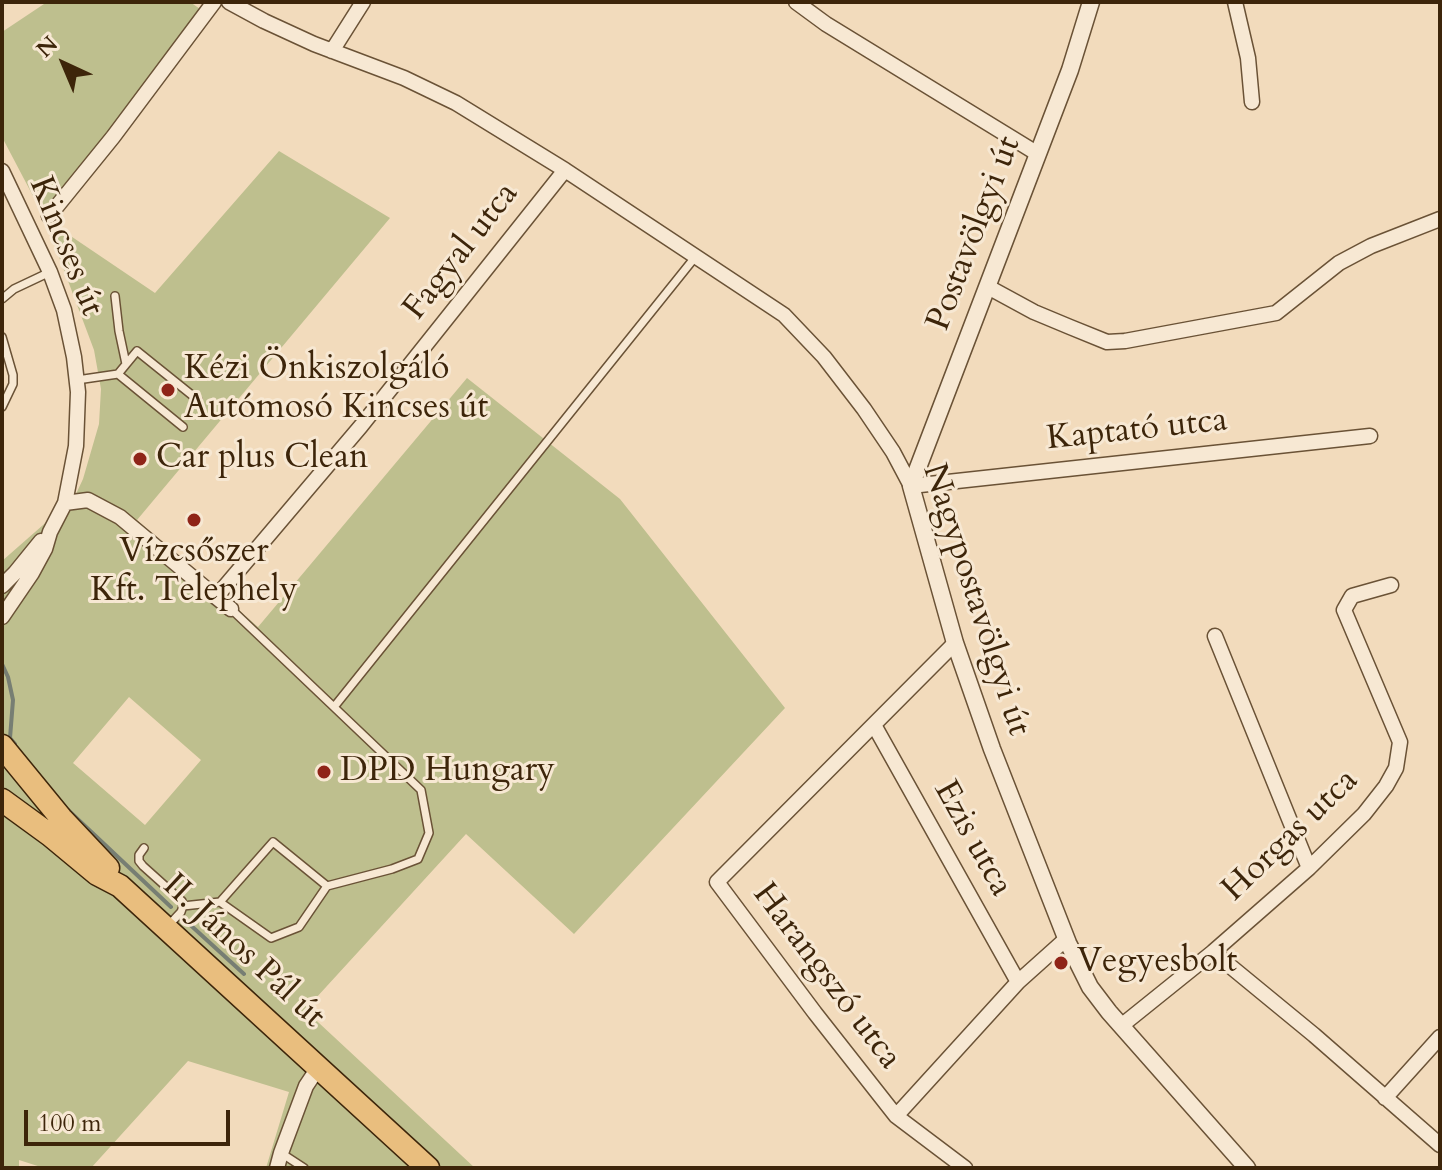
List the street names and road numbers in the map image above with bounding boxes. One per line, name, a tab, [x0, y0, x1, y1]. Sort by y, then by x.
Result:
street label: Postavölgyi út	[919, 131, 1031, 337]
street label: Kincses út	[19, 171, 111, 323]
street label: Fagyal utca	[396, 175, 528, 329]
street label: Kaptató utca	[1045, 401, 1229, 461]
street label: Nagypostavölgyi út	[912, 459, 1038, 741]
street label: Horgas utca	[1215, 761, 1367, 911]
street label: Ezis utca	[924, 774, 1020, 904]
street label: II. János Pál út	[153, 866, 333, 1038]
street label: Harangszó utca	[743, 876, 909, 1078]

